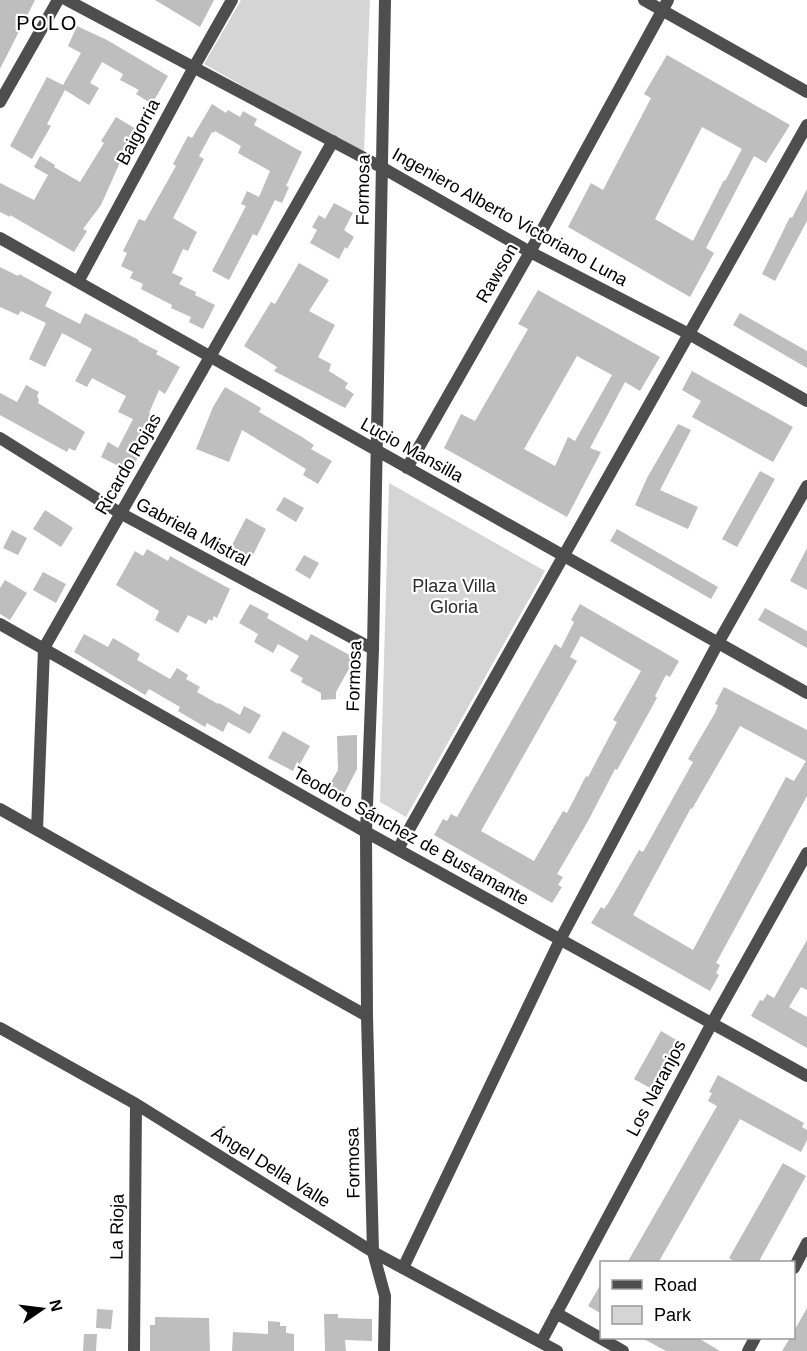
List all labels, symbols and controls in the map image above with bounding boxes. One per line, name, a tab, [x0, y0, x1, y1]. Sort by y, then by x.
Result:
district label: POLO	[16, 12, 78, 34]
street label: Baigorria	[112, 95, 164, 169]
street label: Ingeniero Alberto Victoriano Luna	[389, 144, 632, 291]
street label: Formosa	[352, 153, 374, 226]
street label: Rawson	[472, 240, 522, 306]
street label: Ricardo Rojas	[91, 410, 165, 518]
street label: Lucio Mansilla	[357, 414, 468, 487]
street label: Gabriela Mistral	[133, 494, 253, 570]
park label: Plaza Villa Gloria	[412, 576, 497, 617]
street label: Formosa	[343, 639, 365, 712]
street label: Teodoro Sánchez de Bustamante	[290, 763, 532, 909]
street label: Los Naranjos	[622, 1036, 690, 1140]
street label: Ángel Della Valle	[208, 1123, 334, 1211]
street label: Formosa	[342, 1126, 364, 1199]
street label: La Rioja	[106, 1193, 128, 1260]
legend	[600, 1261, 795, 1339]
text: Road	[654, 1275, 697, 1295]
north arrow	[12, 1279, 72, 1339]
text: N	[46, 1298, 66, 1313]
text: Park	[654, 1305, 692, 1325]

